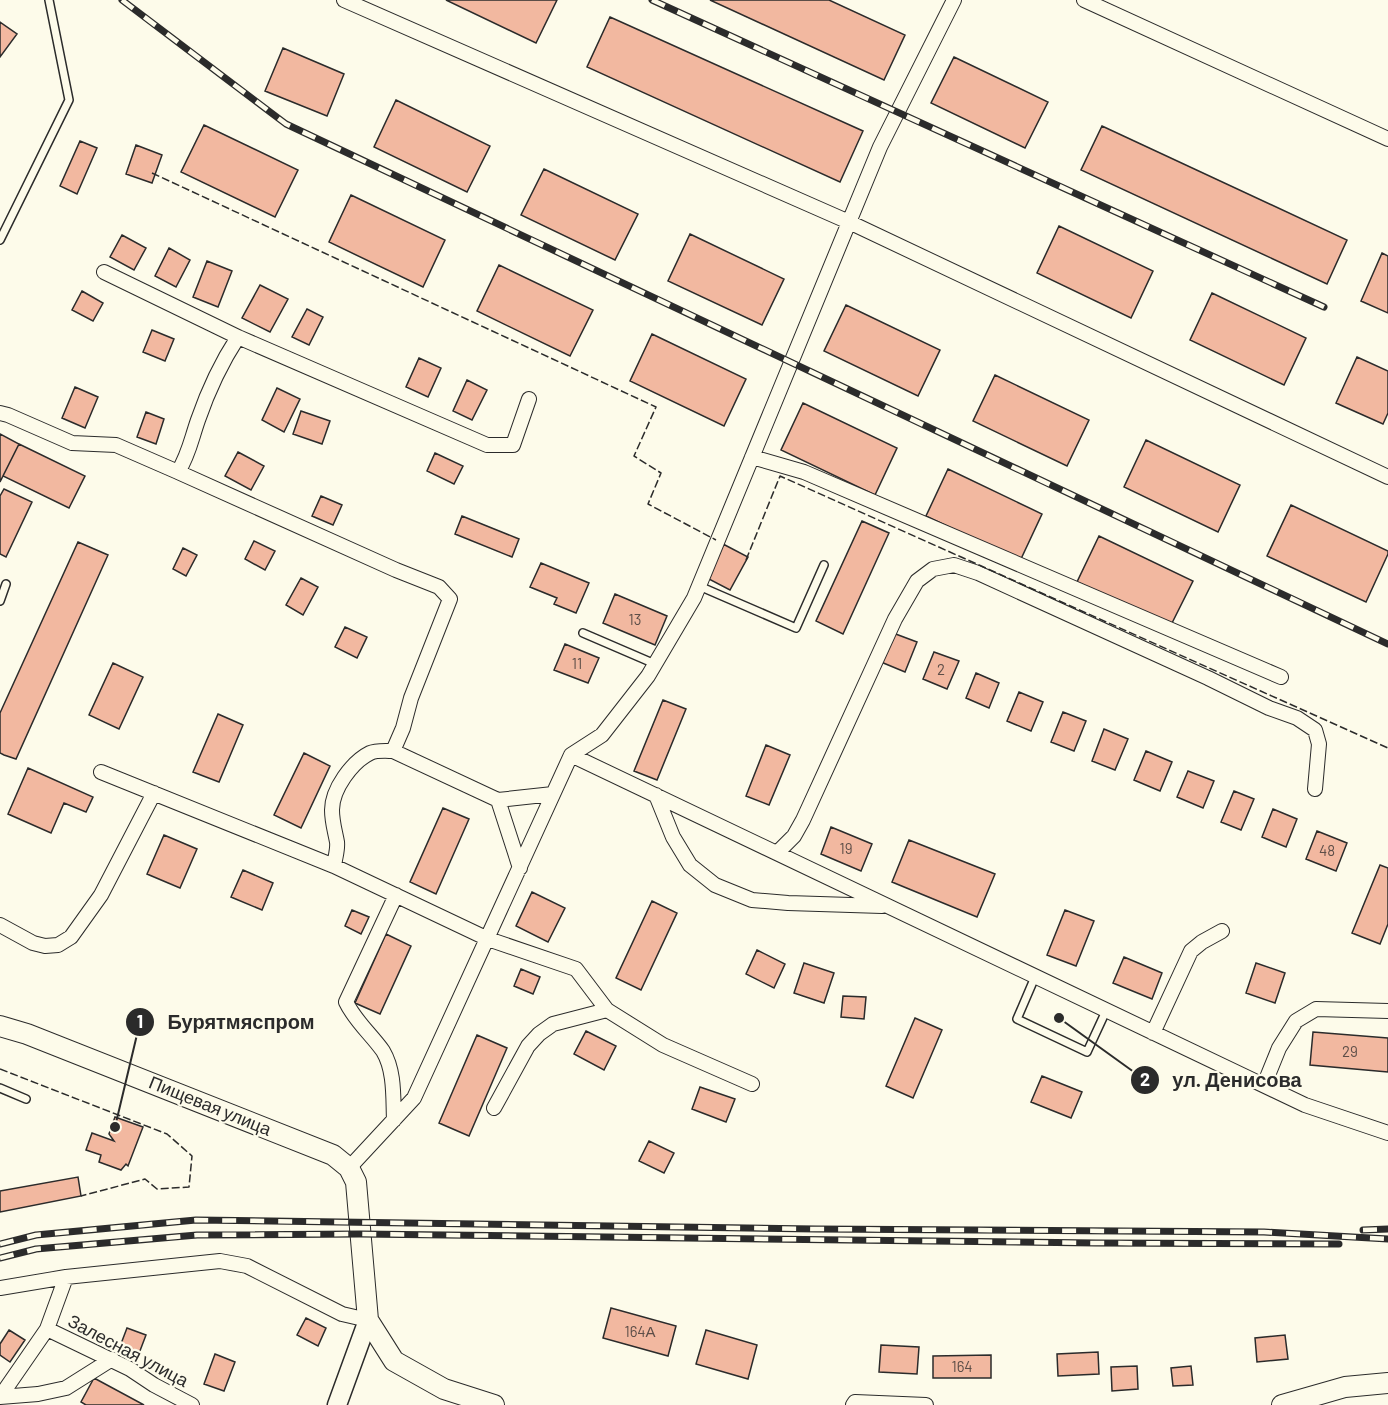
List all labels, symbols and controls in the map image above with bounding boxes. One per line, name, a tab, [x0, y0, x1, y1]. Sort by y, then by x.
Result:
house number: 13	[629, 610, 641, 628]
house number: 11	[572, 654, 582, 672]
house number: 2	[937, 660, 945, 678]
house number: 19	[839, 839, 853, 857]
house number: 48	[1319, 841, 1335, 859]
callout: Бурятмяспром	[125, 1003, 326, 1041]
text: Бурятмяспром	[167, 1009, 315, 1033]
text: 1	[137, 1010, 143, 1032]
house number: 29	[1342, 1042, 1358, 1060]
callout: ул. Денисова	[1130, 1061, 1314, 1099]
text: ул. Денисова	[1172, 1067, 1303, 1091]
text: 2	[1140, 1068, 1150, 1090]
street label: Пищевая улица	[146, 1071, 276, 1140]
street label: Залесная улица	[65, 1309, 193, 1392]
house number: 164А	[624, 1322, 656, 1340]
house number: 164	[951, 1357, 973, 1375]

